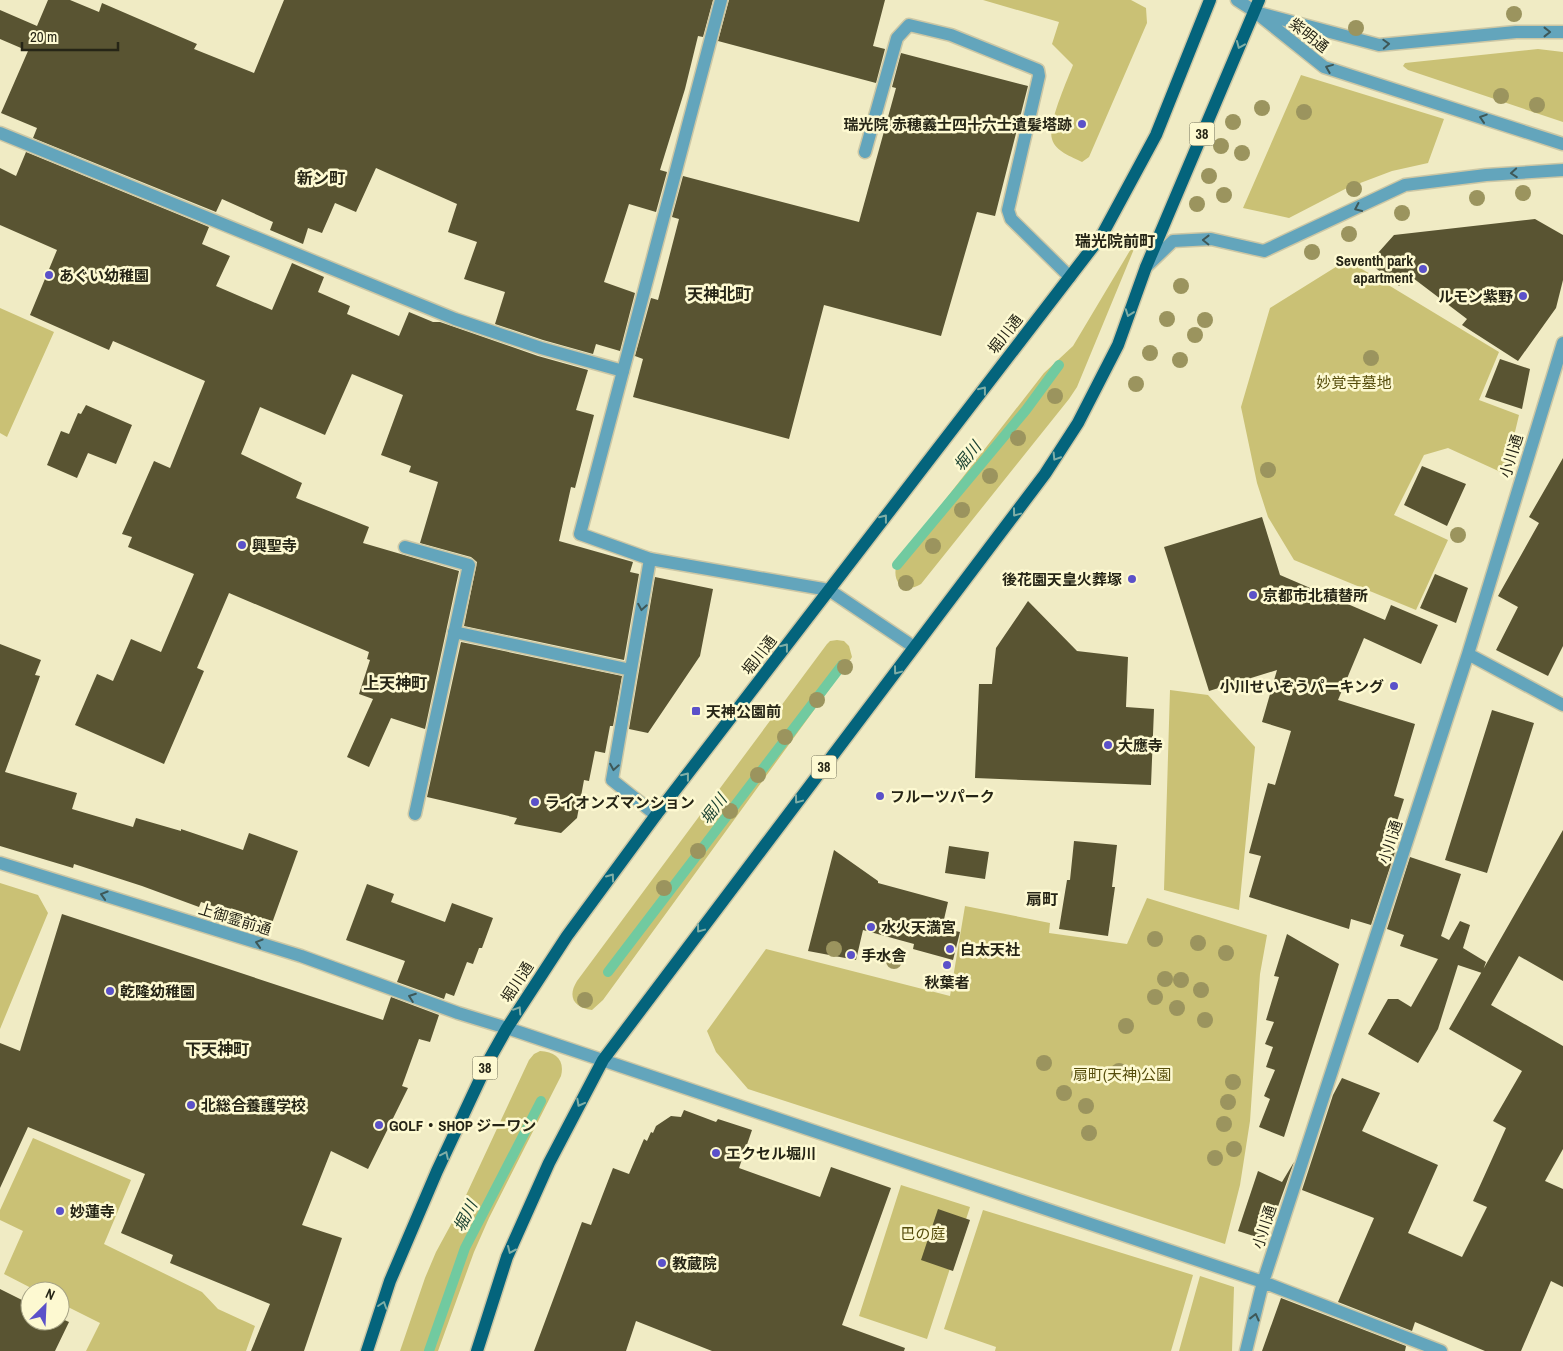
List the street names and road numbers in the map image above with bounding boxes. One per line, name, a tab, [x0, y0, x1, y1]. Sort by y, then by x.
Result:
street label: 紫明通	[1285, 13, 1333, 57]
road number: 38	[1190, 122, 1214, 146]
street label: 堀川通	[983, 310, 1027, 358]
street label: 小川通	[1494, 431, 1528, 481]
street label: 堀川通	[737, 631, 781, 679]
road number: 38	[812, 756, 836, 779]
street label: 小川通	[1373, 817, 1407, 867]
street label: 上御霊前通	[196, 898, 274, 940]
street label: 堀川通	[496, 957, 538, 1007]
road number: 38	[472, 1056, 498, 1080]
street label: 小川通	[1247, 1202, 1281, 1252]

